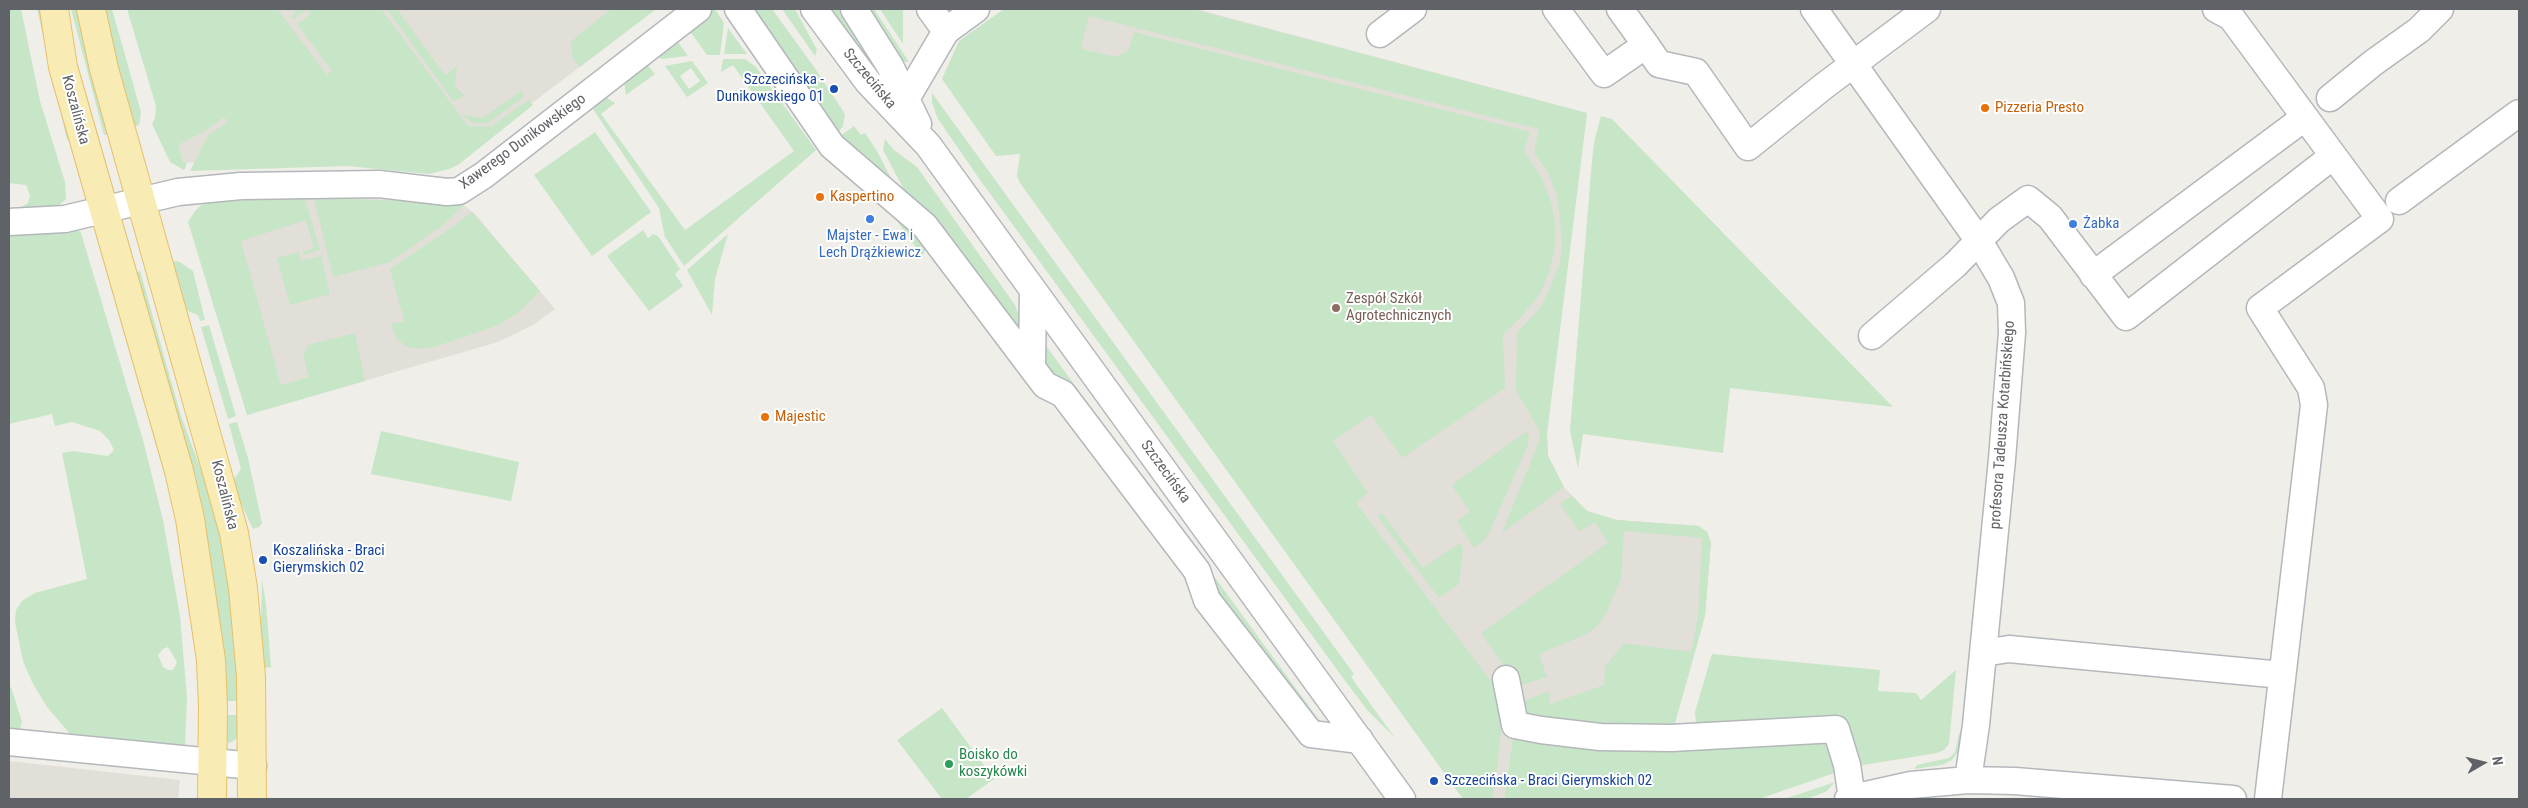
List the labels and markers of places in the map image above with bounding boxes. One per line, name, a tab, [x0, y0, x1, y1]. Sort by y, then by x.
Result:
place label: Szczecińska - Dunikowskiego 01	[716, 71, 824, 106]
marker: Szczecińska - Dunikowskiego 01	[828, 83, 840, 95]
place label: Pizzeria Presto	[1995, 99, 2084, 117]
marker: Pizzeria Presto	[1979, 102, 1991, 114]
place label: Kaspertino	[830, 188, 894, 206]
marker: Kaspertino	[814, 191, 826, 203]
marker: Majster - Ewa i Lech Drążkiewicz	[864, 213, 876, 225]
place label: Żabka	[2083, 215, 2119, 233]
marker: Żabka	[2067, 218, 2079, 230]
place label: Majster - Ewa i Lech Drążkiewicz	[819, 227, 921, 262]
place label: Zespół Szkół Agrotechnicznych	[1346, 290, 1451, 325]
marker: Zespół Szkół Agrotechnicznych	[1330, 302, 1342, 314]
place label: Majestic	[775, 408, 826, 426]
marker: Majestic	[759, 411, 771, 423]
place label: Koszalińska - Braci Gierymskich 02	[273, 542, 385, 577]
marker: Koszalińska - Braci Gierymskich 02	[257, 554, 269, 566]
place label: Boisko do koszykówki	[959, 746, 1027, 781]
marker: Boisko do koszykówki	[943, 758, 955, 770]
place label: Szczecińska - Braci Gierymskich 02	[1444, 772, 1652, 790]
marker: Szczecińska - Braci Gierymskich 02	[1428, 775, 1440, 787]

